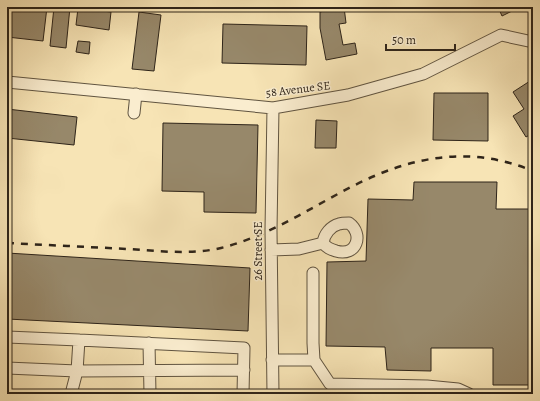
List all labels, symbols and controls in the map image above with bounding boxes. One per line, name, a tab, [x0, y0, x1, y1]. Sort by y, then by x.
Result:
scale bar	[386, 26, 455, 52]
text: 50 m	[392, 32, 416, 48]
street label: 58 Avenue SE	[265, 77, 331, 101]
street label: 26 Street SE	[250, 222, 266, 280]

